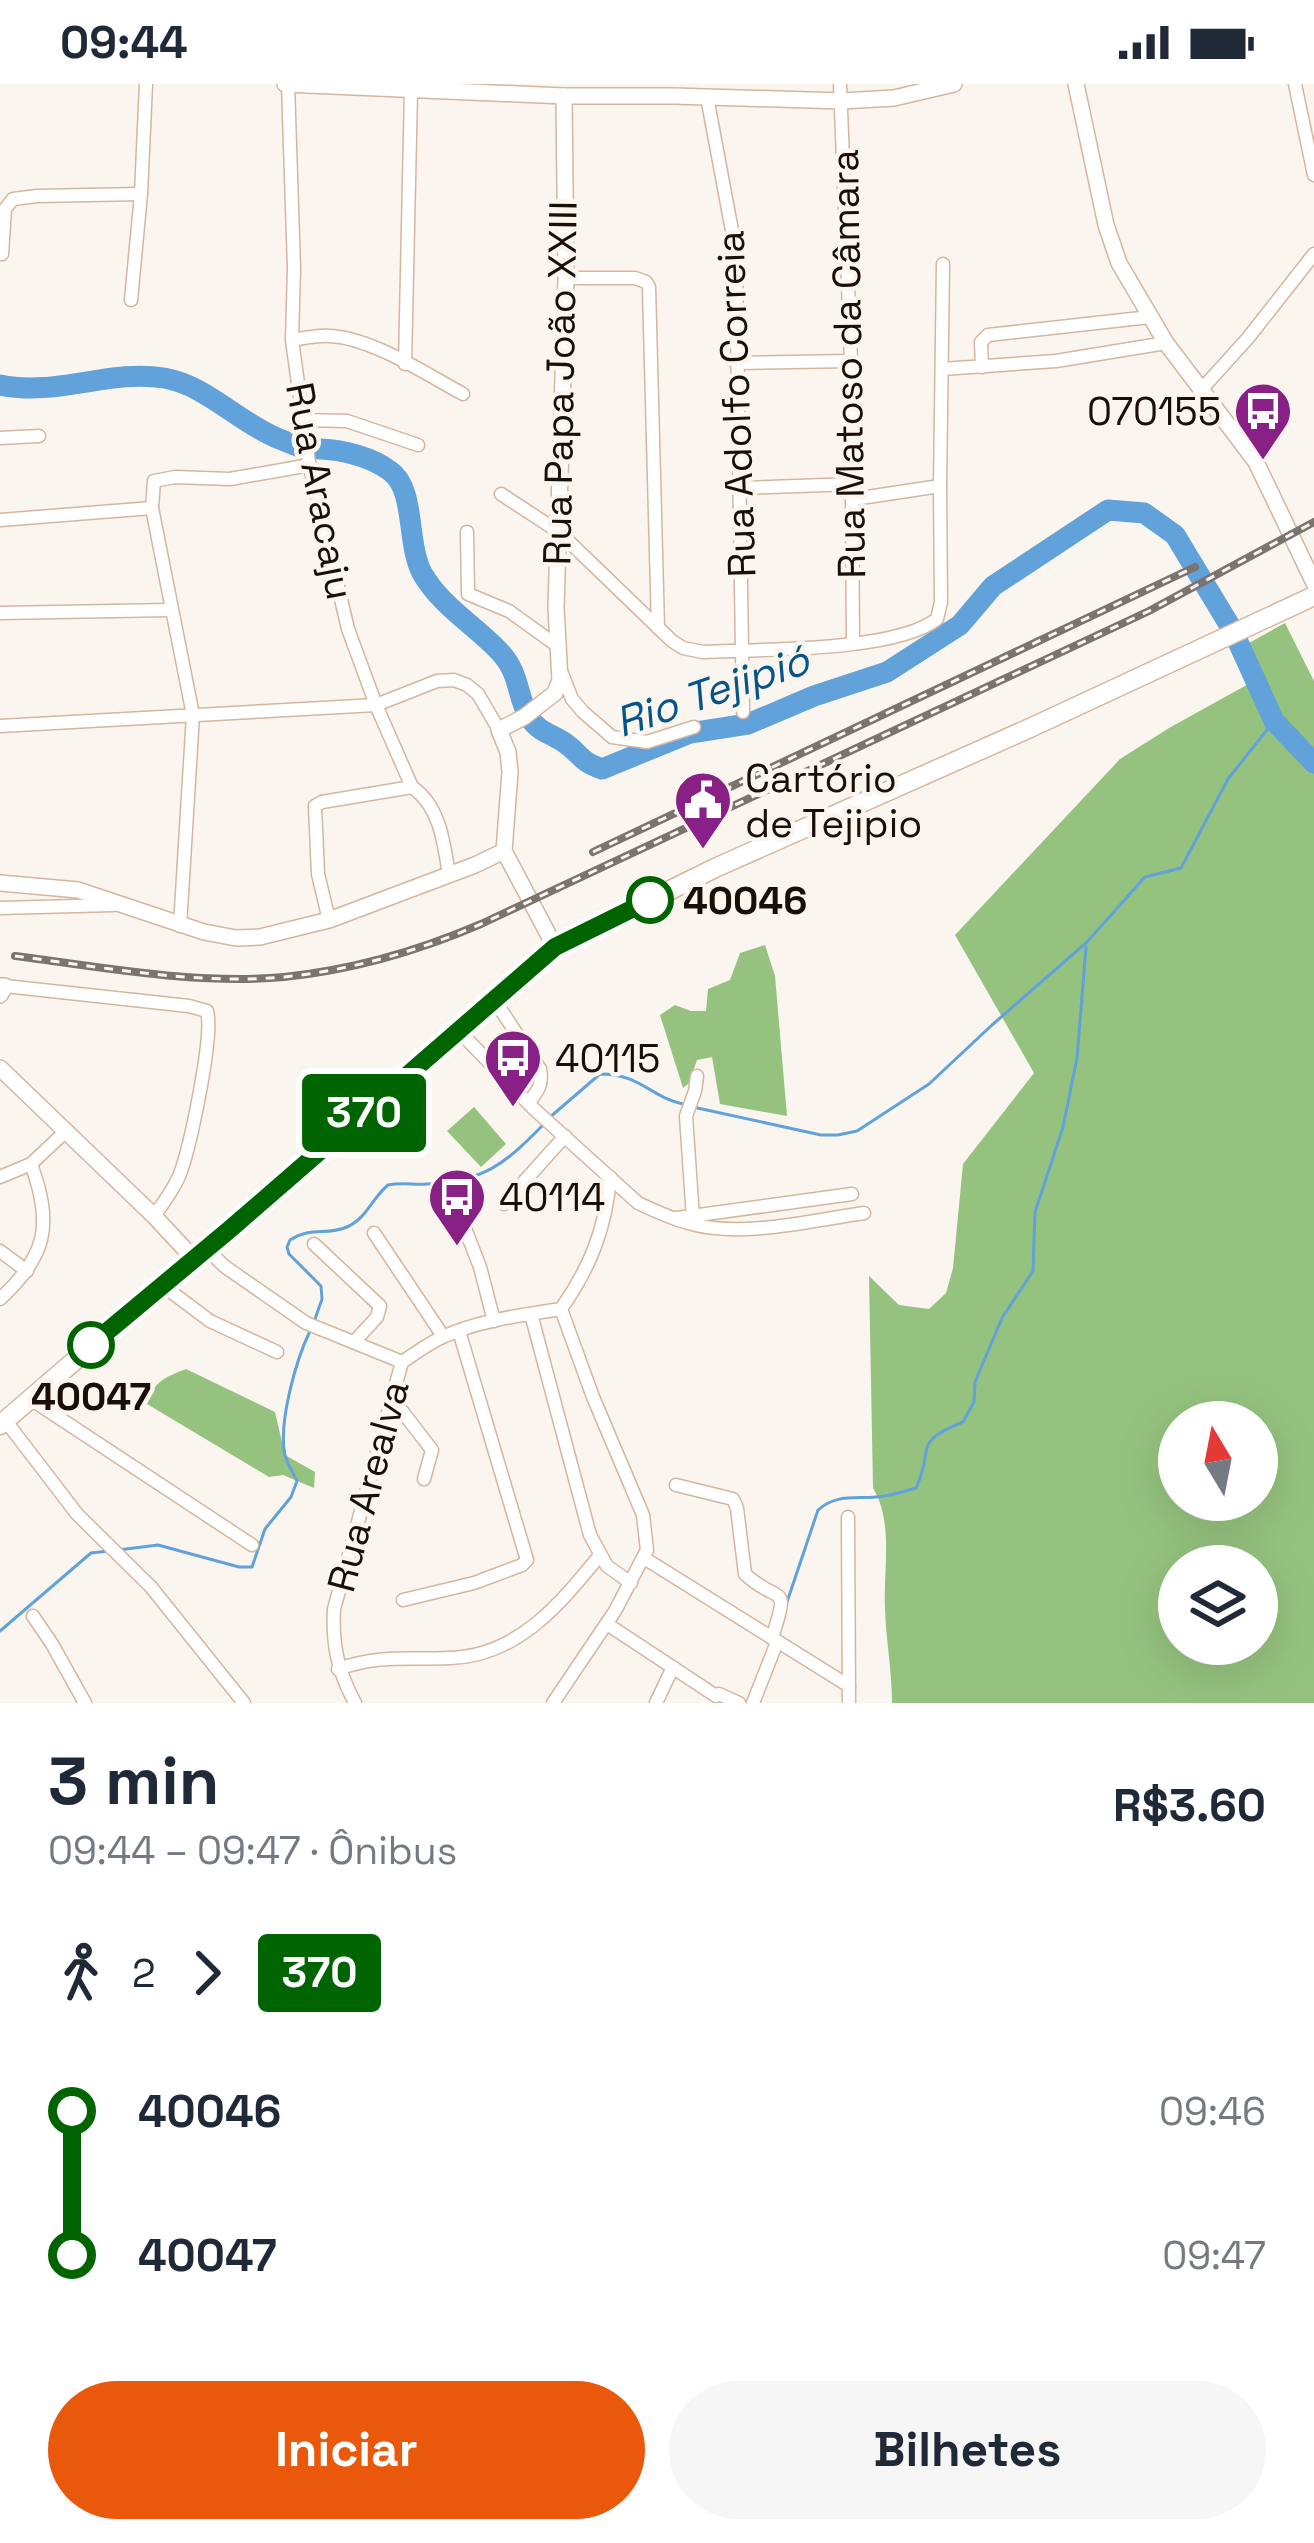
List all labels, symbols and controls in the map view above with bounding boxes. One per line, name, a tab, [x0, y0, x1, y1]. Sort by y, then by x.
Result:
text: 09:44	[60, 14, 188, 71]
street label: Rua Matoso da Câmara	[820, 149, 876, 579]
street label: Rua Papa João XXIII	[532, 200, 588, 566]
street label: Rua Adolfo Correia	[705, 230, 767, 578]
street label: Rua Aracaju	[275, 378, 365, 604]
bus stop icon: 070155	[1232, 380, 1294, 462]
place label: 070155	[1087, 387, 1221, 436]
water label: Rio Tejipió	[608, 633, 817, 749]
place label: Cartório de Tejipio	[745, 754, 922, 848]
public building icon: Cartório de Tejipio	[672, 769, 734, 851]
place label: 40046	[683, 876, 807, 925]
marker: 40046	[628, 878, 672, 922]
bus stop icon: 40115	[482, 1027, 544, 1109]
place label: 40115	[555, 1034, 660, 1083]
line badge: 370	[295, 1074, 433, 1152]
text: 370	[326, 1086, 402, 1139]
bus stop icon: 40114	[426, 1166, 488, 1248]
place label: 40114	[499, 1173, 605, 1222]
marker: 40047	[69, 1323, 113, 1367]
place label: 40047	[31, 1372, 151, 1421]
street label: Rua Arealva	[316, 1375, 420, 1597]
north arrow	[1158, 1401, 1278, 1521]
map controls	[1158, 1401, 1278, 1665]
button: layers	[1158, 1545, 1278, 1665]
text: 3 min	[48, 1739, 219, 1823]
text: R$3.60	[1113, 1777, 1266, 1834]
text: 09:44 – 09:47 · Ônibus	[48, 1826, 457, 1875]
icon: walk	[48, 1940, 114, 2006]
icon: forward	[174, 1940, 240, 2006]
text: 370	[282, 1946, 357, 1999]
text: 2	[132, 1949, 156, 1998]
text: 40046	[138, 2083, 281, 2140]
text: 09:46	[1159, 2087, 1266, 2136]
text: 40047	[138, 2227, 277, 2284]
text: 09:47	[1162, 2231, 1266, 2280]
button: Iniciar	[48, 2381, 645, 2519]
button: Bilhetes	[669, 2381, 1266, 2519]

